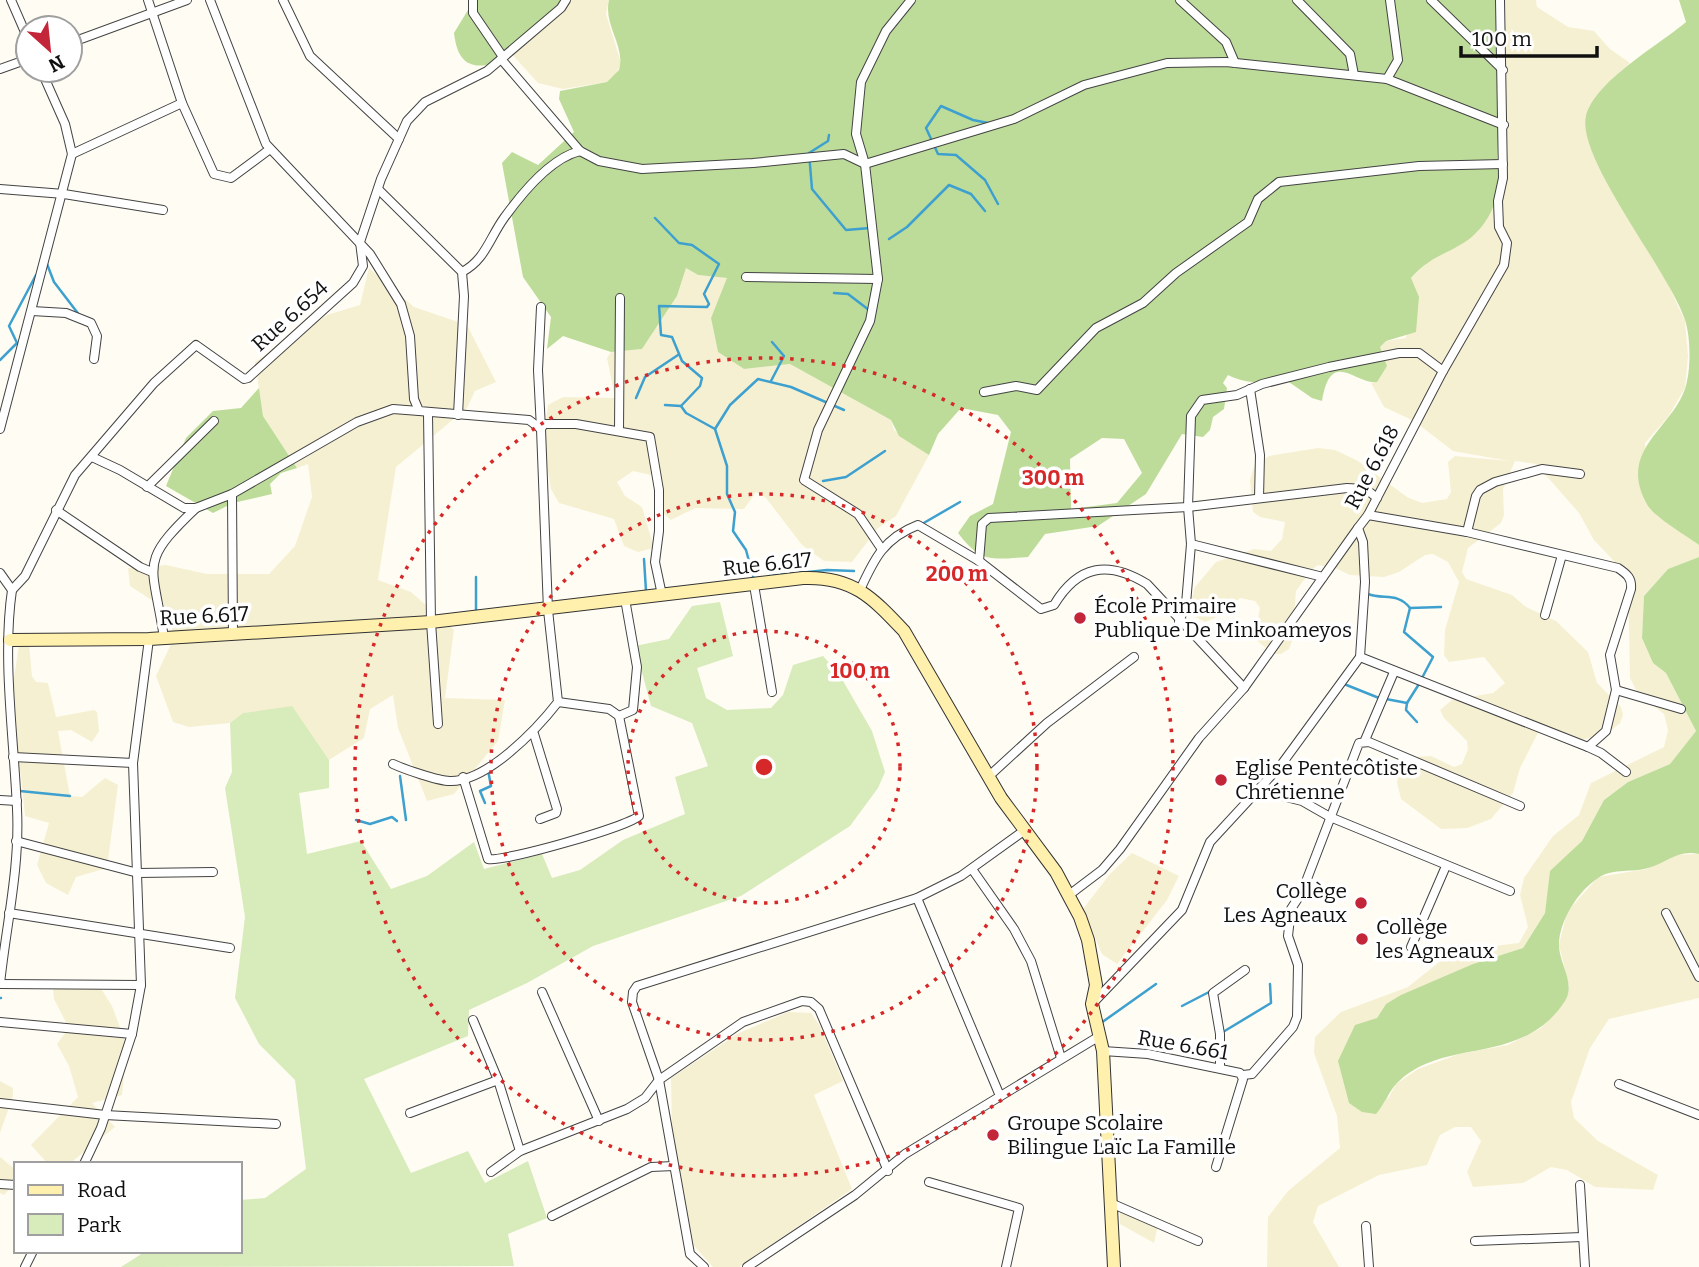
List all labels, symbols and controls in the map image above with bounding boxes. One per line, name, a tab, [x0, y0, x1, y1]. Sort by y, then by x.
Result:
north arrow	[14, 14, 84, 84]
scale bar	[1461, 14, 1598, 58]
text: 100 m	[1472, 26, 1532, 52]
text: N	[44, 50, 68, 77]
street label: Rue 6.654	[246, 275, 334, 357]
street label: Rue 6.618	[1339, 420, 1405, 514]
text: 300 m	[1022, 465, 1084, 491]
street label: Rue 6.617	[721, 546, 813, 582]
text: 200 m	[926, 561, 988, 587]
place label: École Primaire Publique De Minkoameyos	[1094, 593, 1352, 643]
street label: Rue 6.617	[159, 601, 250, 631]
marker: École Primaire Publique De Minkoameyos	[1072, 610, 1088, 626]
text: 100 m	[830, 658, 890, 684]
centre of rings	[752, 755, 776, 779]
place label: Eglise Pentecôtiste Chrétienne	[1235, 755, 1418, 805]
marker: Eglise Pentecôtiste Chrétienne	[1213, 772, 1229, 788]
place label: Collège Les Agneaux	[1223, 878, 1347, 928]
marker: Collège Les Agneaux	[1353, 895, 1369, 911]
place label: Collège les Agneaux	[1376, 914, 1495, 964]
marker: Collège les Agneaux	[1354, 931, 1370, 947]
street label: Rue 6.661	[1136, 1024, 1231, 1066]
place label: Groupe Scolaire Bilingue Laïc La Famille	[1007, 1110, 1236, 1160]
marker: Groupe Scolaire Bilingue Laïc La Famille	[985, 1127, 1001, 1143]
legend	[14, 1162, 242, 1253]
text: Road	[77, 1177, 126, 1203]
text: Park	[77, 1212, 121, 1238]

